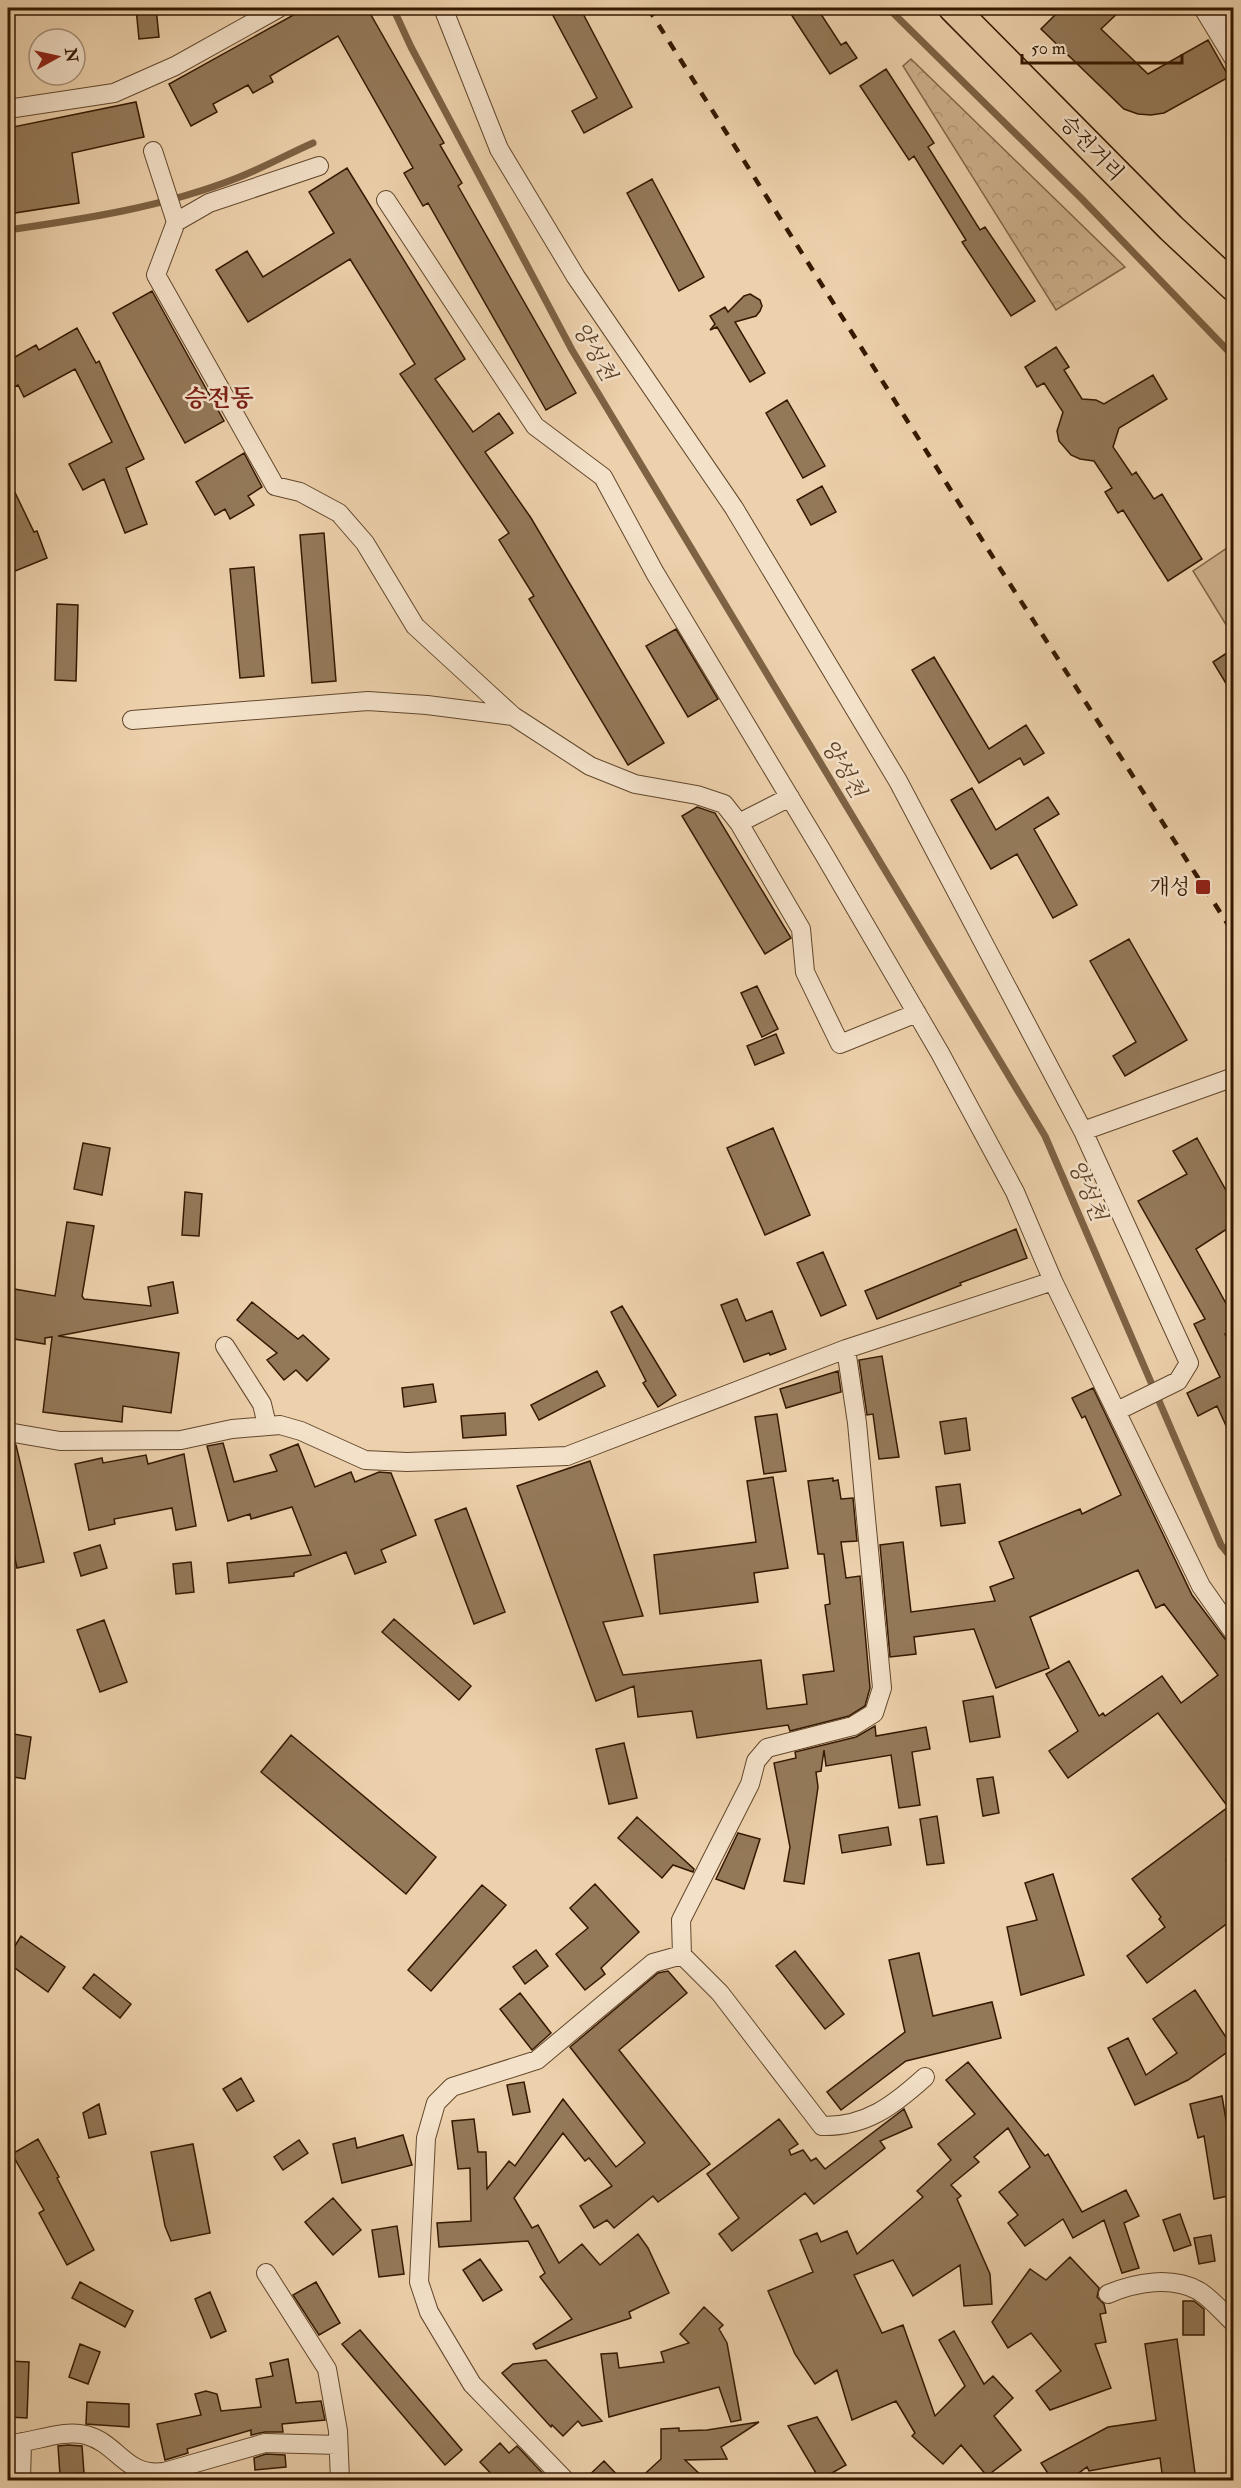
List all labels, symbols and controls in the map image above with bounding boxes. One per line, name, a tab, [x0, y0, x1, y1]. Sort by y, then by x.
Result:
north arrow	[27, 27, 87, 87]
scale bar	[1022, 27, 1182, 65]
text: 50 m	[1031, 37, 1066, 60]
text: N	[60, 46, 82, 64]
street label: 승전거리	[1054, 110, 1130, 187]
water label: 양성천	[566, 317, 623, 388]
district label: 승전동	[184, 383, 254, 414]
water label: 양성천	[815, 734, 872, 805]
place label: 개성	[1149, 874, 1190, 901]
marker: 개성	[1194, 878, 1212, 896]
water label: 양성천	[1062, 1156, 1113, 1227]

